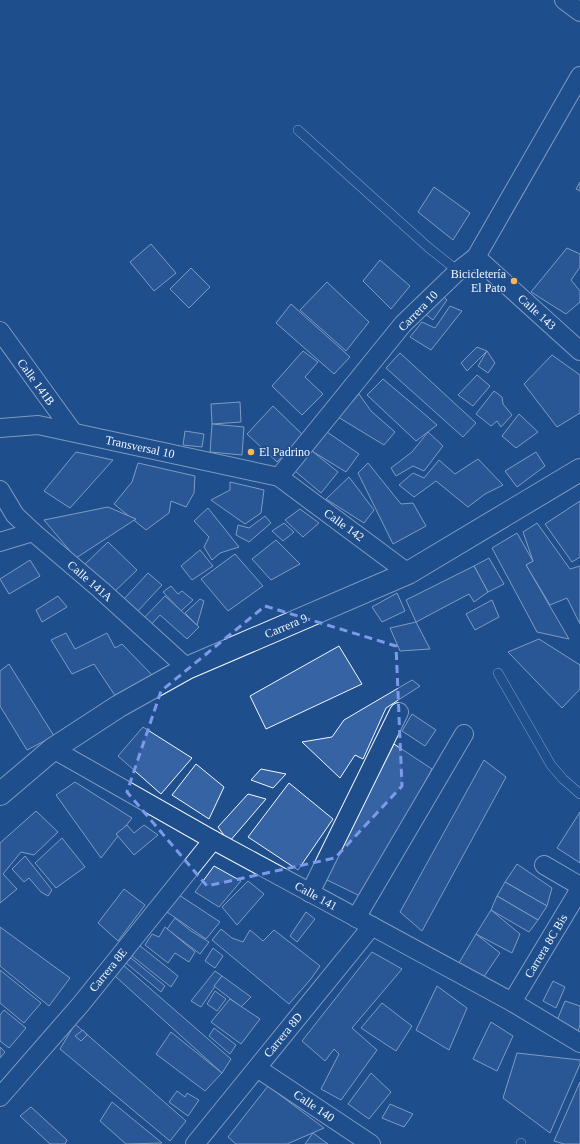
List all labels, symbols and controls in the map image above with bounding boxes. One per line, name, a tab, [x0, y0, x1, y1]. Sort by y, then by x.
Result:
place label: Bicicletería El Pato	[451, 267, 507, 295]
marker: Bicicletería El Pato	[509, 276, 519, 286]
street label: Carrera 10	[395, 288, 441, 334]
street label: Calle 143	[515, 291, 559, 333]
street label: Calle 141B	[14, 356, 58, 408]
street label: Transversal 10	[104, 433, 176, 461]
place label: El Padrino	[259, 445, 310, 459]
marker: El Padrino	[246, 447, 256, 457]
street label: Calle 142	[321, 506, 367, 544]
street label: Calle 141A	[65, 558, 116, 605]
street label: Carrera 9	[263, 611, 309, 641]
street label: Calle 141	[292, 879, 340, 913]
street label: Carrera 8C Bis	[521, 911, 571, 980]
street label: Carrera 8E	[86, 945, 130, 995]
street label: Carrera 8D	[261, 1009, 306, 1060]
street label: Calle 140	[291, 1087, 337, 1125]

